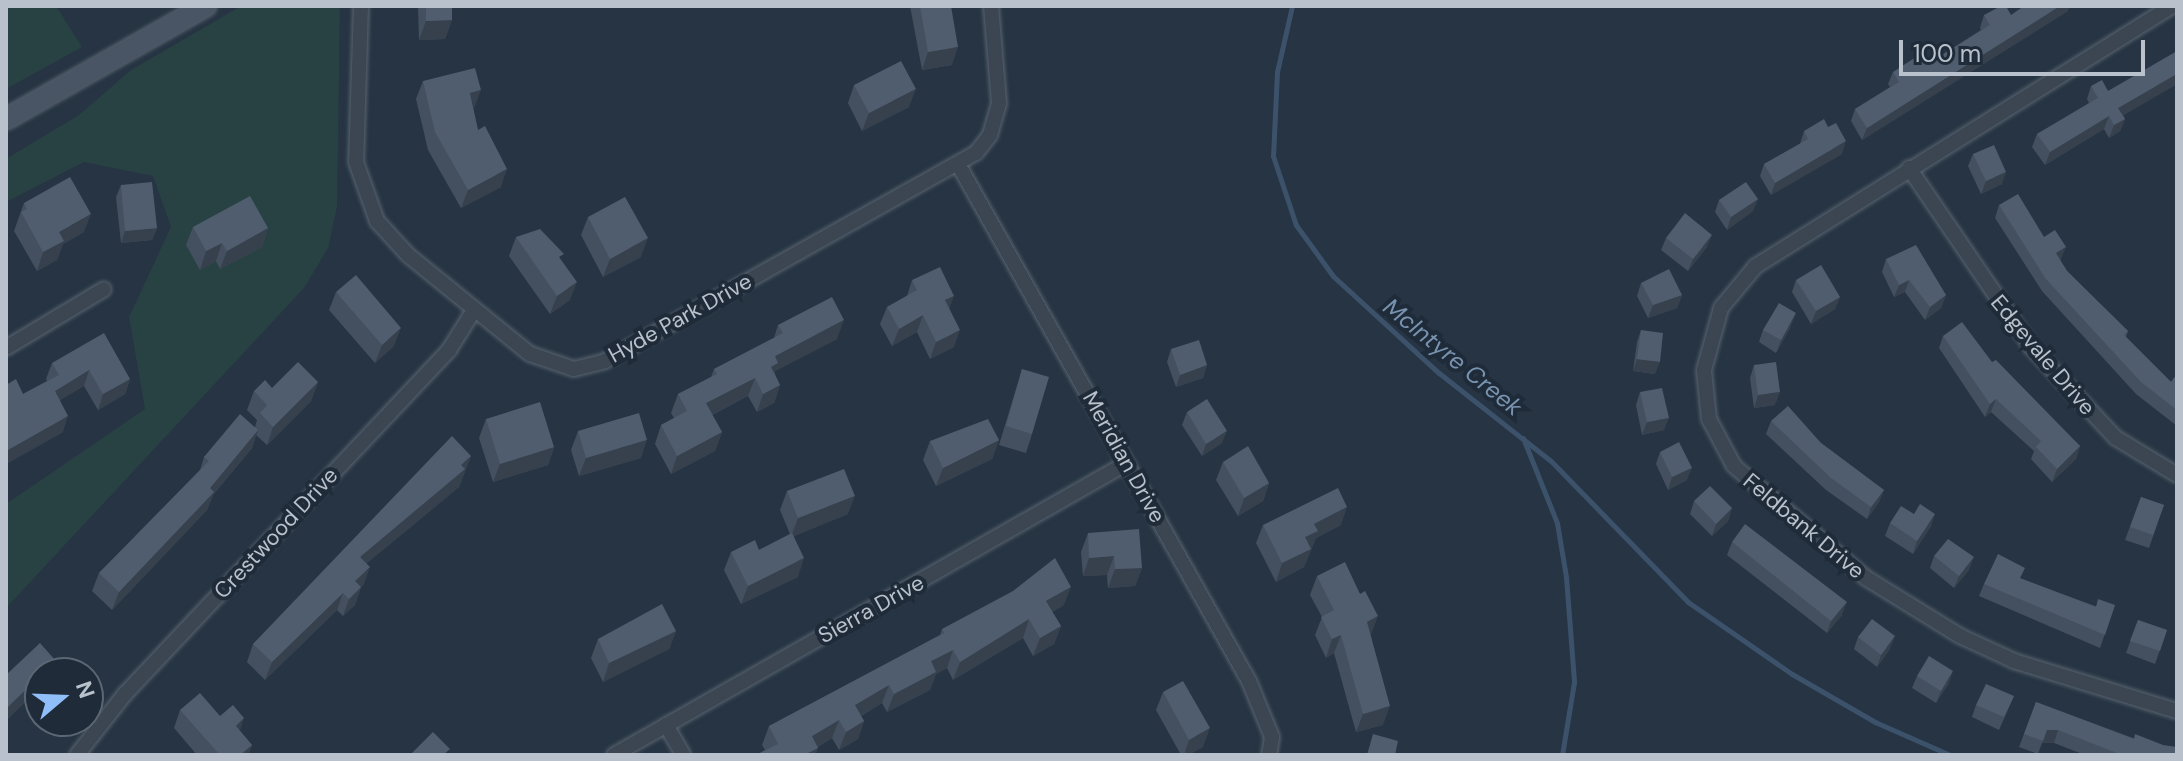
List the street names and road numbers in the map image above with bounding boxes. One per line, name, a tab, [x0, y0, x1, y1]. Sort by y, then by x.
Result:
street label: Hyde Park Drive	[604, 268, 756, 368]
street label: Edgevale Drive	[1985, 290, 2101, 420]
street label: Meridian Drive	[1077, 387, 1171, 527]
street label: Crestwood Drive	[209, 462, 343, 604]
street label: Feldbank Drive	[1738, 468, 1870, 584]
street label: Sierra Drive	[814, 569, 928, 649]

